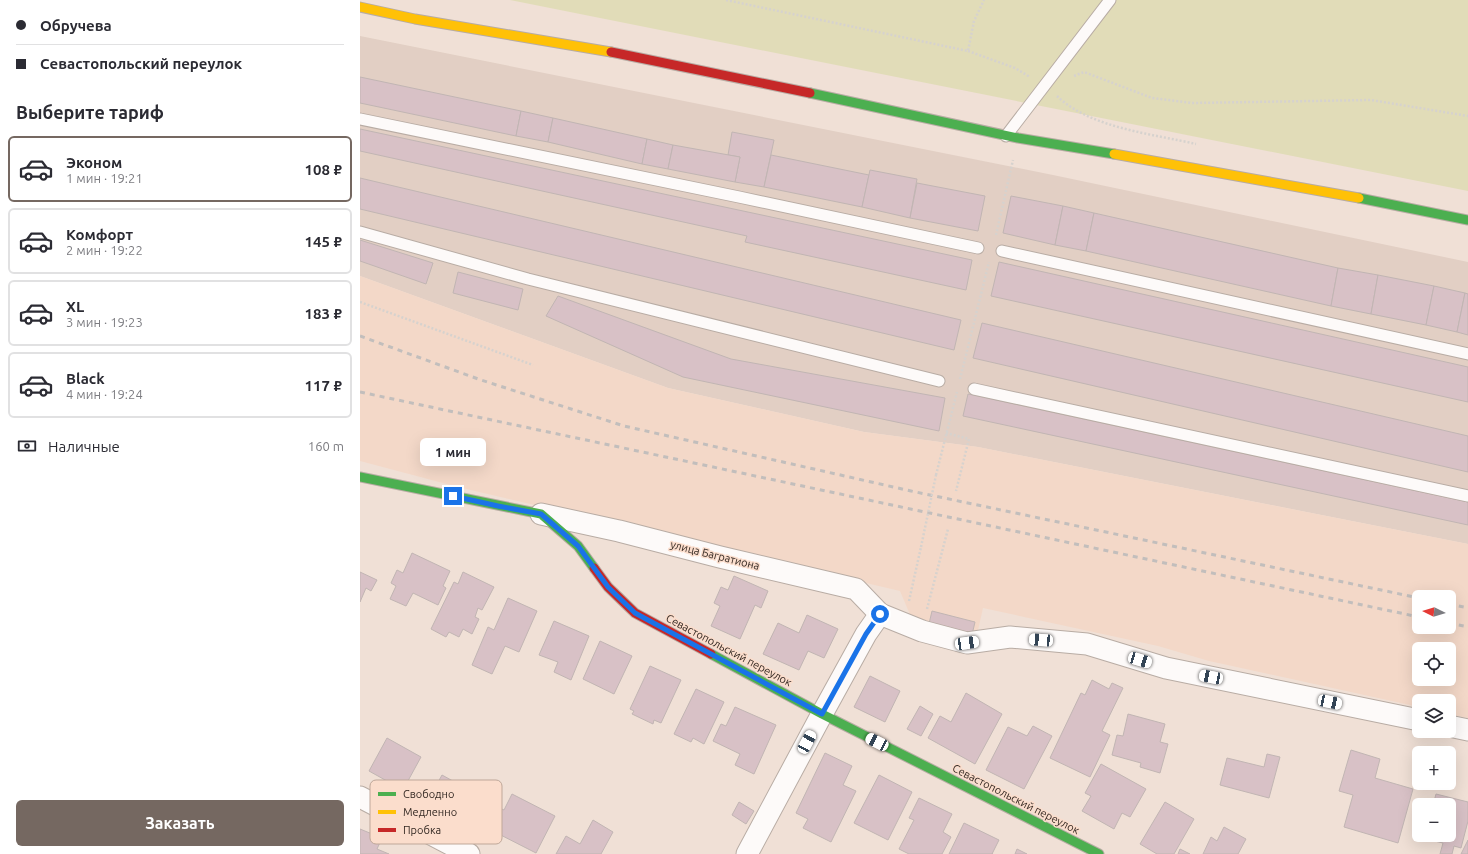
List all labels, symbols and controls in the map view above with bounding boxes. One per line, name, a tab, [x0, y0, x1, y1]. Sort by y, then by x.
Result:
text: Обручева	[40, 17, 112, 34]
text: Севастопольский переулок	[40, 55, 242, 72]
text: Выберите тариф	[16, 102, 164, 122]
icon: car	[18, 151, 54, 187]
text: Эконом	[66, 154, 122, 171]
text: 108 ₽	[305, 161, 342, 178]
text: 1 мин · 19:21	[66, 171, 143, 185]
icon: car	[18, 223, 54, 259]
text: Комфорт	[66, 226, 133, 243]
text: 145 ₽	[305, 233, 342, 250]
text: 2 мин · 19:22	[66, 243, 143, 257]
icon: car	[18, 295, 54, 331]
text: XL	[66, 298, 84, 315]
text: 183 ₽	[305, 305, 342, 322]
text: 3 мин · 19:23	[66, 315, 143, 329]
icon: car	[18, 367, 54, 403]
text: Black	[66, 370, 105, 387]
text: 117 ₽	[305, 377, 342, 394]
text: 4 мин · 19:24	[66, 387, 143, 401]
icon: cash	[16, 435, 38, 457]
text: Наличные	[48, 438, 120, 455]
callout: 1 мин	[420, 438, 486, 466]
text: 160 m	[308, 439, 344, 453]
text: 1 мин	[435, 445, 471, 459]
route end	[444, 487, 462, 505]
street label: улица Багратиона	[669, 538, 761, 572]
north arrow	[1412, 590, 1456, 634]
map controls	[1412, 590, 1456, 842]
route start	[871, 605, 889, 623]
street label: Севастопольский переулок	[664, 612, 794, 689]
car	[1029, 633, 1053, 647]
car	[954, 635, 980, 651]
button: locate	[1412, 642, 1456, 686]
car	[1127, 651, 1153, 669]
car	[1198, 669, 1224, 685]
car	[1317, 694, 1343, 710]
button: layers	[1412, 694, 1456, 738]
car	[796, 729, 818, 755]
car	[864, 731, 890, 753]
button: +	[1412, 746, 1456, 790]
street label: Севастопольский переулок	[951, 762, 1082, 836]
legend	[370, 780, 502, 844]
text: Свободно	[403, 788, 454, 800]
button: −	[1412, 798, 1456, 842]
button: Заказать	[16, 800, 344, 846]
text: Медленно	[403, 806, 457, 818]
text: Пробка	[403, 824, 441, 836]

